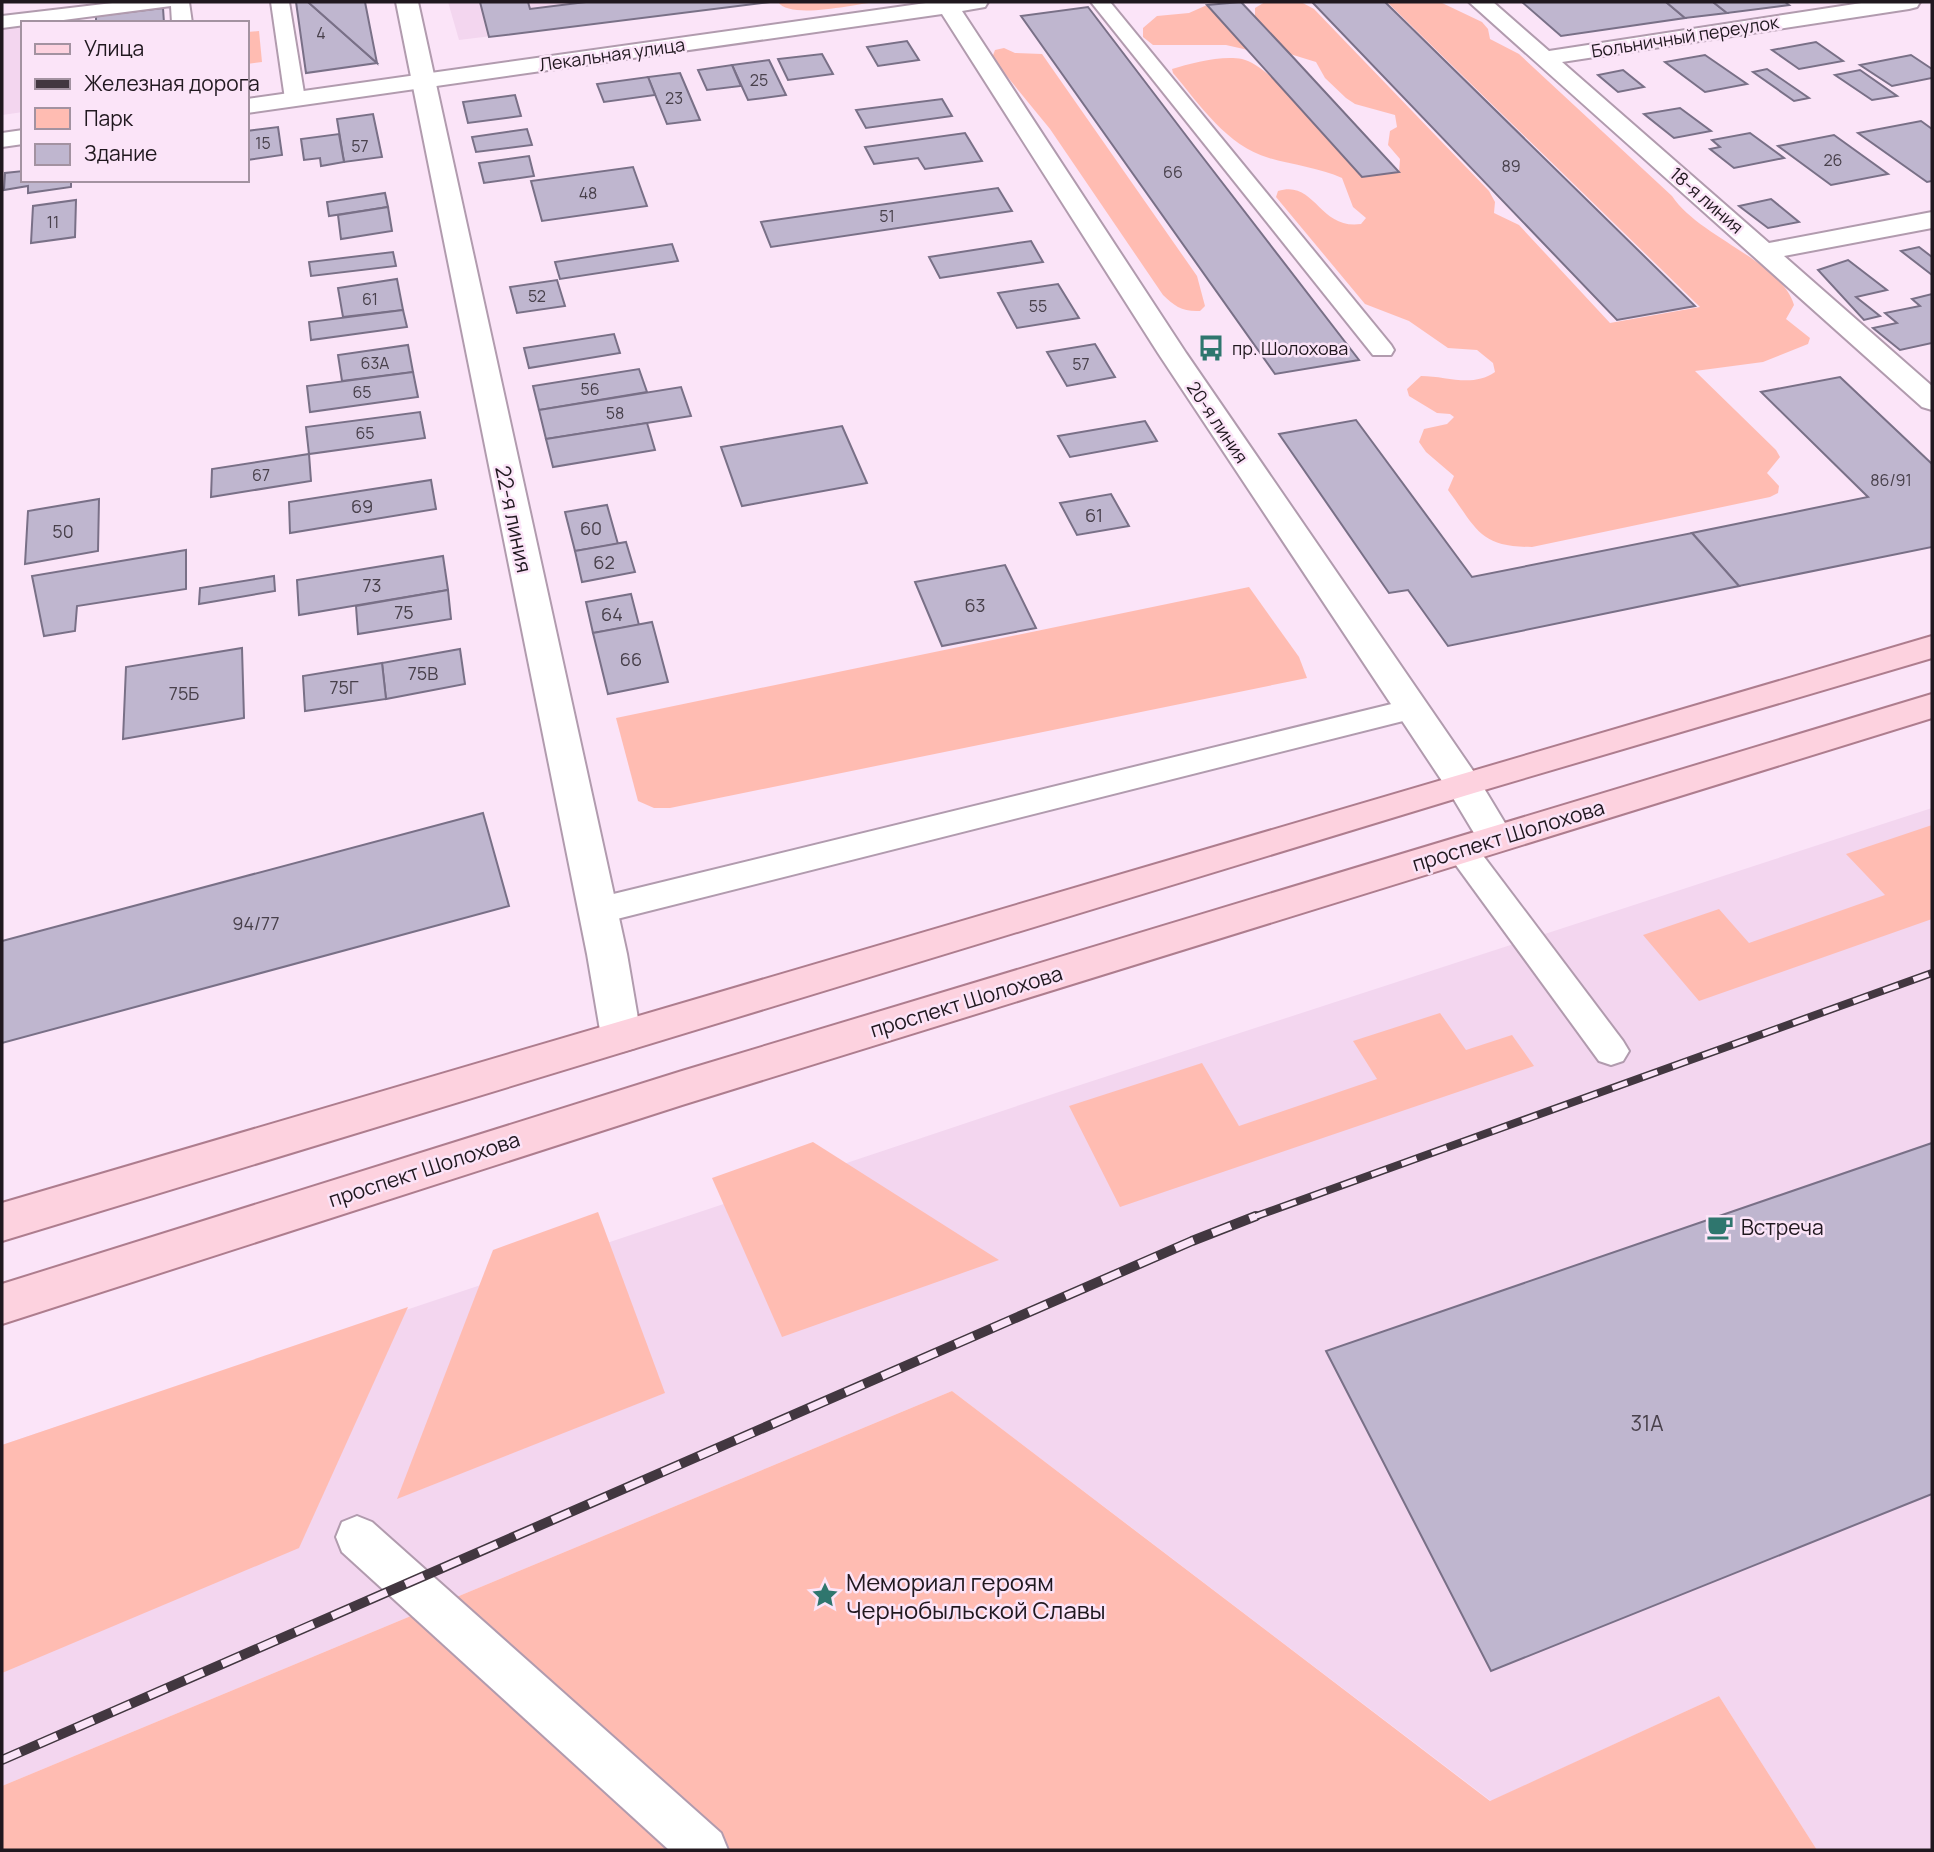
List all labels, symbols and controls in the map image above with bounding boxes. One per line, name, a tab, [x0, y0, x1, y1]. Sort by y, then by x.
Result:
street label: Больничный переулок	[1590, 9, 1781, 63]
legend	[21, 21, 248, 182]
house number: 4	[316, 22, 326, 44]
street label: Лекальная улица	[538, 32, 686, 76]
text: Улица	[84, 34, 144, 62]
text: Железная дорога	[84, 69, 260, 97]
house number: 25	[750, 69, 768, 91]
house number: 23	[665, 87, 683, 109]
text: Парк	[84, 104, 134, 132]
house number: 15	[255, 132, 271, 154]
house number: 57	[351, 135, 369, 157]
text: Здание	[84, 139, 157, 167]
house number: 26	[1823, 149, 1843, 171]
house number: 89	[1501, 155, 1521, 177]
house number: 66	[1163, 161, 1183, 183]
street label: 18-я линия	[1665, 161, 1749, 239]
house number: 48	[579, 182, 597, 204]
house number: 51	[879, 205, 895, 227]
house number: 11	[47, 211, 59, 233]
house number: 52	[528, 285, 546, 307]
house number: 61	[362, 288, 378, 310]
house number: 55	[1029, 295, 1047, 317]
bus stop icon: пр. Шолохова	[1196, 333, 1226, 363]
place label: пр. Шолохова	[1232, 336, 1348, 360]
house number: 63А	[361, 352, 389, 374]
house number: 57	[1072, 353, 1090, 375]
street label: 20-я линия	[1182, 376, 1254, 468]
house number: 56	[580, 378, 600, 400]
house number: 65	[352, 381, 372, 403]
house number: 58	[606, 402, 624, 424]
house number: 65	[355, 422, 375, 444]
street label: 22-я линия	[489, 463, 539, 575]
house number: 67	[252, 464, 270, 486]
house number: 86/91	[1870, 469, 1912, 491]
house number: 69	[351, 494, 373, 518]
house number: 61	[1085, 503, 1103, 527]
house number: 60	[580, 516, 602, 540]
house number: 50	[52, 519, 74, 543]
house number: 62	[593, 550, 615, 574]
house number: 73	[363, 573, 382, 597]
house number: 63	[964, 593, 986, 617]
house number: 75	[394, 600, 414, 624]
house number: 64	[601, 602, 623, 626]
house number: 66	[620, 647, 642, 671]
house number: 75В	[408, 661, 438, 685]
house number: 75Г	[330, 675, 359, 699]
house number: 75Б	[169, 681, 199, 705]
street label: проспект Шолохова	[1408, 792, 1608, 878]
house number: 94/77	[232, 911, 280, 935]
street label: проспект Шолохова	[866, 958, 1066, 1044]
street label: проспект Шолохова	[325, 1125, 523, 1213]
cafe icon: Встреча	[1705, 1212, 1735, 1242]
place label: Встреча	[1741, 1213, 1824, 1241]
house number: 31А	[1630, 1409, 1664, 1437]
place label: Мемориал героям Чернобыльской Славы	[846, 1565, 1106, 1626]
place icon: Мемориал героям Чернобыльской Славы	[810, 1580, 840, 1610]

